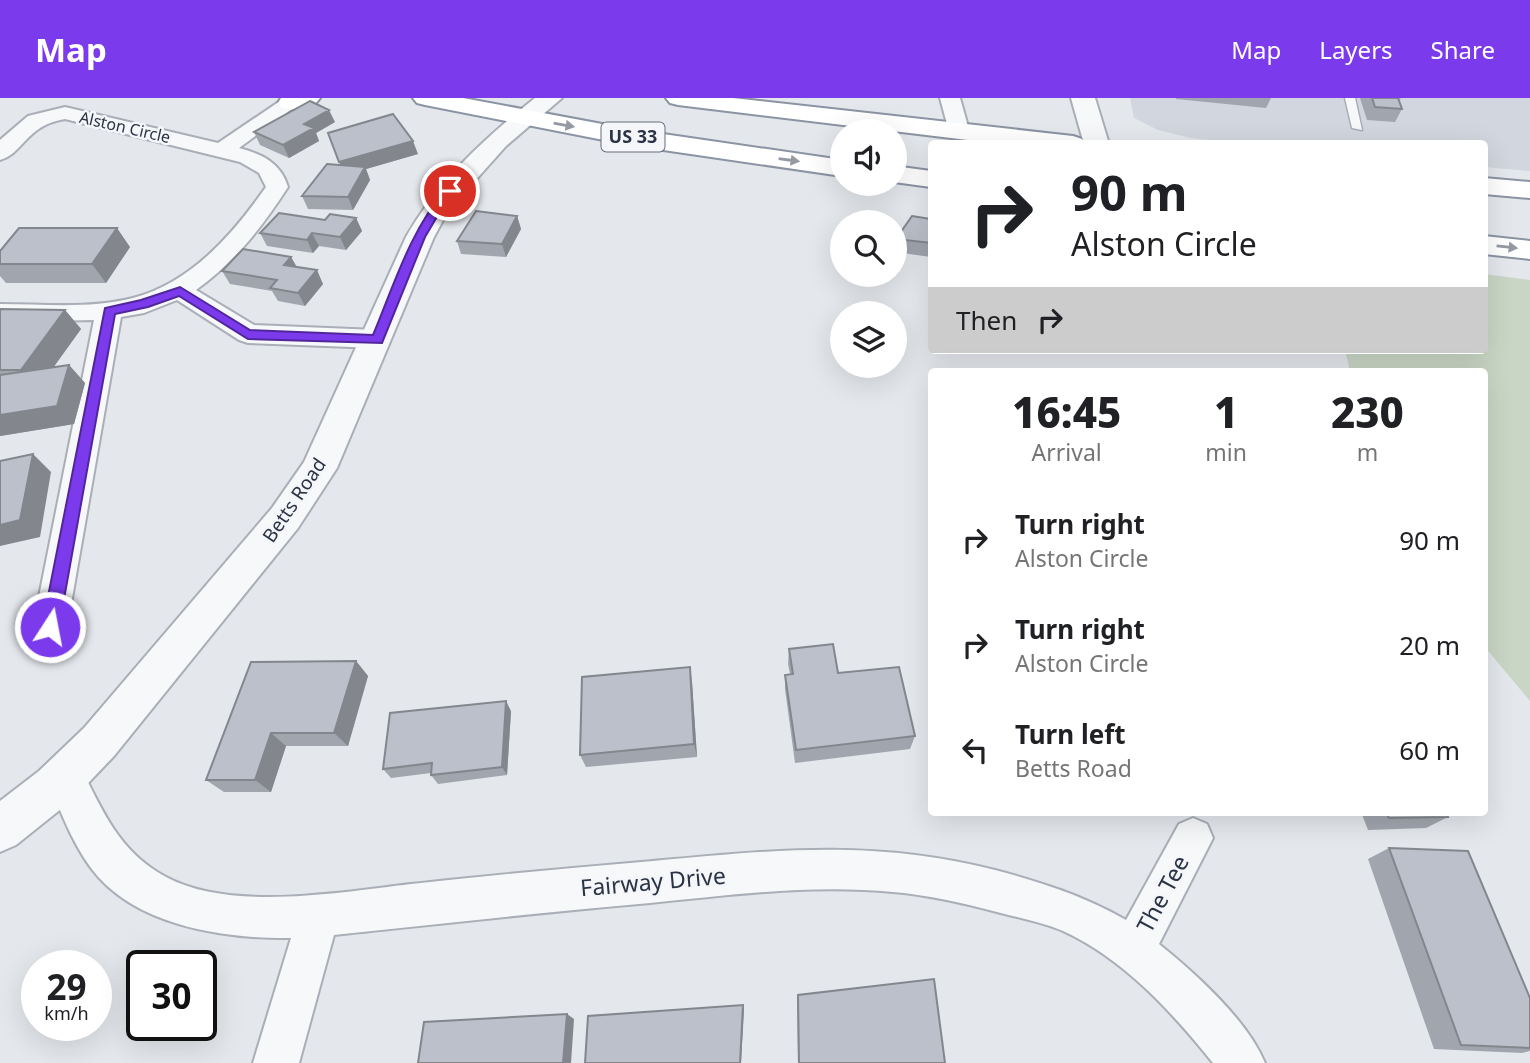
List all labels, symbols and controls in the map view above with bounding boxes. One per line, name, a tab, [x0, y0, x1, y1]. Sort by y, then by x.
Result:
text: Map	[35, 27, 107, 72]
text: Map	[1231, 33, 1281, 66]
text: Layers	[1319, 33, 1393, 66]
text: Share	[1431, 33, 1495, 66]
street label: Alston Circle	[77, 106, 173, 148]
map controls	[830, 119, 907, 378]
button: sound	[830, 119, 907, 196]
one-way arrow	[553, 120, 575, 131]
road number: US 33	[602, 122, 664, 152]
one-way arrow	[778, 155, 800, 166]
text: 90 m	[1071, 159, 1188, 225]
pin	[420, 161, 480, 221]
icon: right	[956, 168, 1047, 259]
icon: arrive	[431, 172, 469, 210]
button: search	[830, 210, 907, 287]
text: Alston Circle	[1071, 222, 1257, 265]
one-way arrow	[1496, 242, 1518, 253]
button: layers	[830, 301, 907, 378]
icon: right	[1031, 301, 1069, 339]
text: Then	[956, 302, 1017, 338]
text: 16:45	[1012, 383, 1121, 440]
text: 1	[1214, 383, 1238, 440]
text: 230	[1331, 383, 1404, 440]
text: Arrival	[1032, 436, 1102, 468]
text: min	[1205, 436, 1247, 468]
text: m	[1357, 436, 1378, 468]
street label: Betts Road	[256, 453, 332, 547]
text: Turn right	[1015, 506, 1145, 542]
icon: right	[956, 521, 994, 559]
text: 90 m	[1399, 522, 1460, 558]
text: Alston Circle	[1015, 542, 1149, 574]
position arrow	[13, 590, 87, 664]
text: Turn right	[1015, 611, 1145, 647]
icon: right	[956, 626, 994, 664]
text: 20 m	[1399, 627, 1460, 663]
text: Alston Circle	[1015, 647, 1149, 679]
text: Turn left	[1015, 716, 1126, 752]
icon: left	[956, 731, 994, 769]
text: 60 m	[1399, 732, 1460, 768]
text: Betts Road	[1015, 752, 1132, 784]
street label: The Tee	[1128, 849, 1196, 938]
street label: Fairway Drive	[579, 859, 727, 903]
speed limit sign: 30	[126, 950, 217, 1041]
text: 29	[46, 963, 87, 1010]
text: km/h	[44, 1001, 89, 1025]

